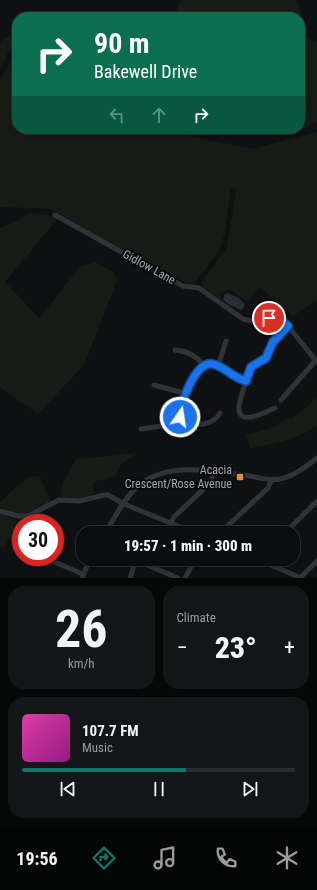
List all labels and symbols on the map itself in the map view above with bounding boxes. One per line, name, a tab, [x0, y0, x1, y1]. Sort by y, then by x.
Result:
street label: Gidlow Lane	[120, 247, 178, 287]
pin	[252, 301, 286, 335]
position arrow	[159, 396, 201, 438]
place label: Acacia Crescent/Rose Avenue	[125, 463, 232, 491]
marker: Acacia Crescent/Rose Avenue	[235, 472, 245, 482]
speed limit sign: 30	[12, 514, 64, 566]

